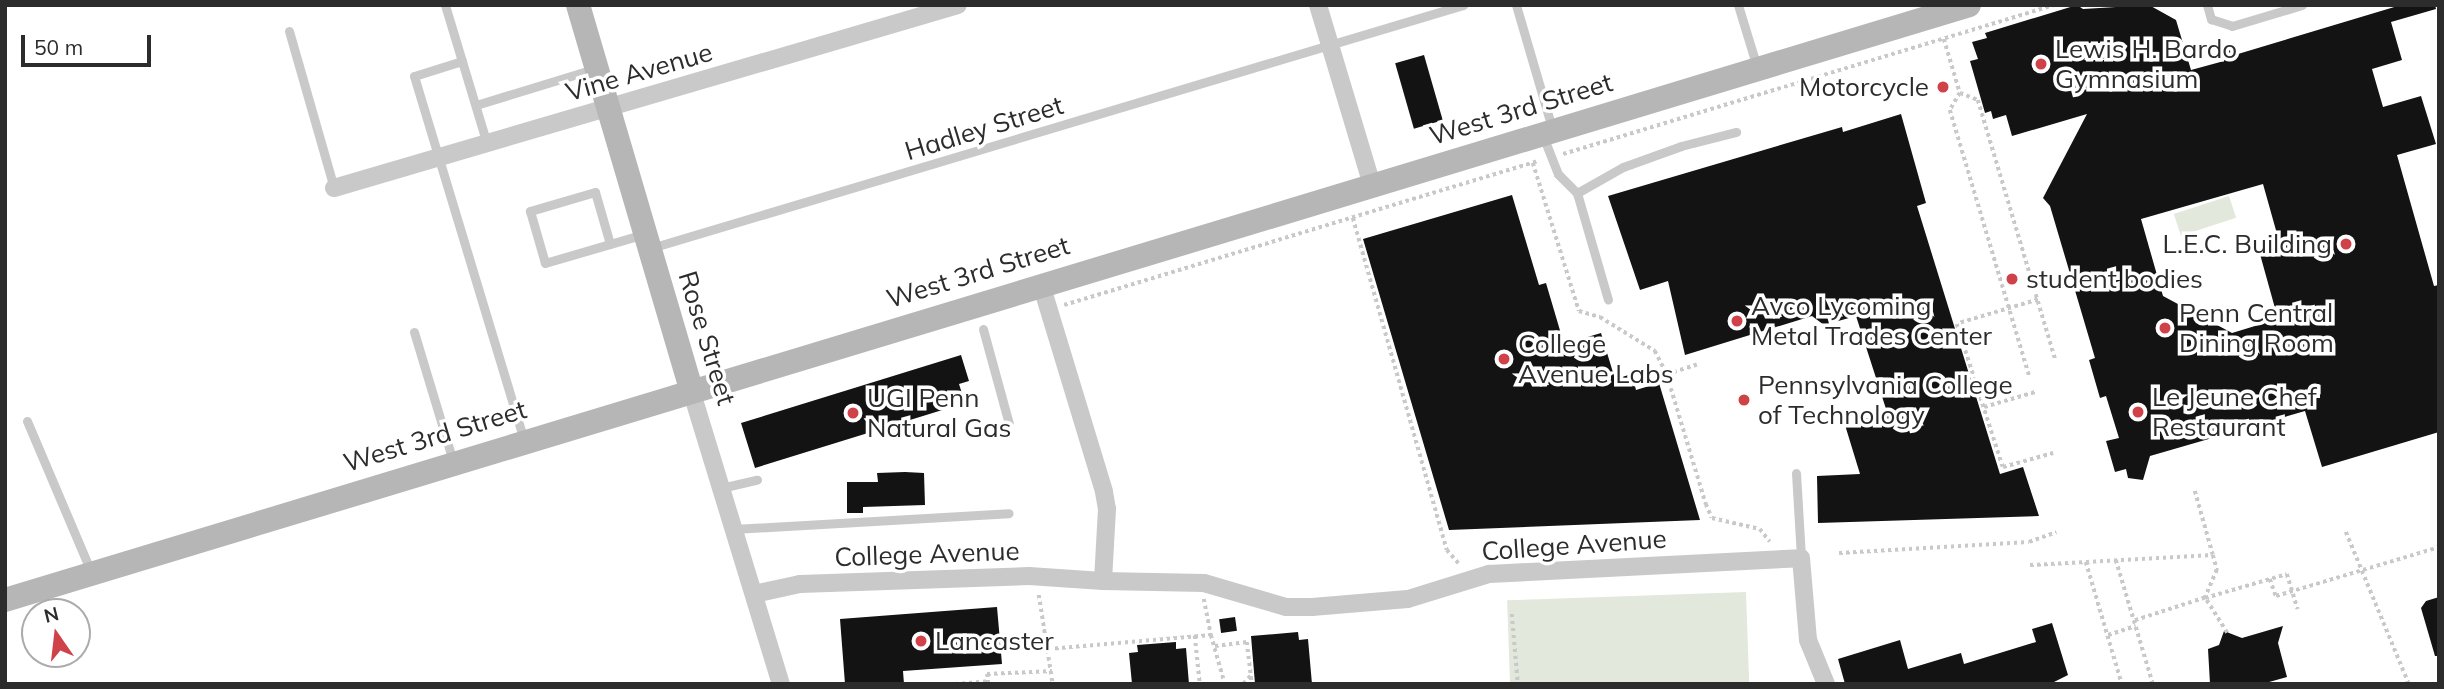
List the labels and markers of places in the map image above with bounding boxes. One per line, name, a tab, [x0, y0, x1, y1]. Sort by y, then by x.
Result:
place label: Lewis H. Bardo Gymnasium	[2055, 33, 2237, 94]
marker: Lewis H. Bardo Gymnasium	[2033, 56, 2049, 72]
place label: Motorcycle	[1799, 71, 1929, 103]
marker: Motorcycle	[1935, 79, 1951, 95]
place label: L.E.C. Building	[2163, 228, 2332, 260]
marker: L.E.C. Building	[2338, 236, 2354, 252]
place label: student bodies	[2026, 263, 2203, 295]
marker: student bodies	[2004, 271, 2020, 287]
place label: Avco Lycoming Metal Trades Center	[1751, 290, 1992, 352]
place label: Penn Central Dining Room	[2179, 297, 2334, 358]
marker: Avco Lycoming Metal Trades Center	[1729, 313, 1745, 329]
marker: Penn Central Dining Room	[2157, 320, 2173, 336]
place label: College Avenue Labs	[1518, 328, 1674, 390]
marker: College Avenue Labs	[1496, 351, 1512, 367]
place label: Pennsylvania College of Technology	[1758, 369, 2013, 430]
place label: Le Jeune Chef Restaurant	[2152, 381, 2317, 442]
place label: UGI Penn Natural Gas	[867, 382, 1012, 444]
marker: Pennsylvania College of Technology	[1736, 392, 1752, 408]
marker: Le Jeune Chef Restaurant	[2130, 404, 2146, 420]
marker: UGI Penn Natural Gas	[845, 405, 861, 421]
place label: Lancaster	[935, 625, 1054, 657]
marker: Lancaster	[913, 633, 929, 649]

